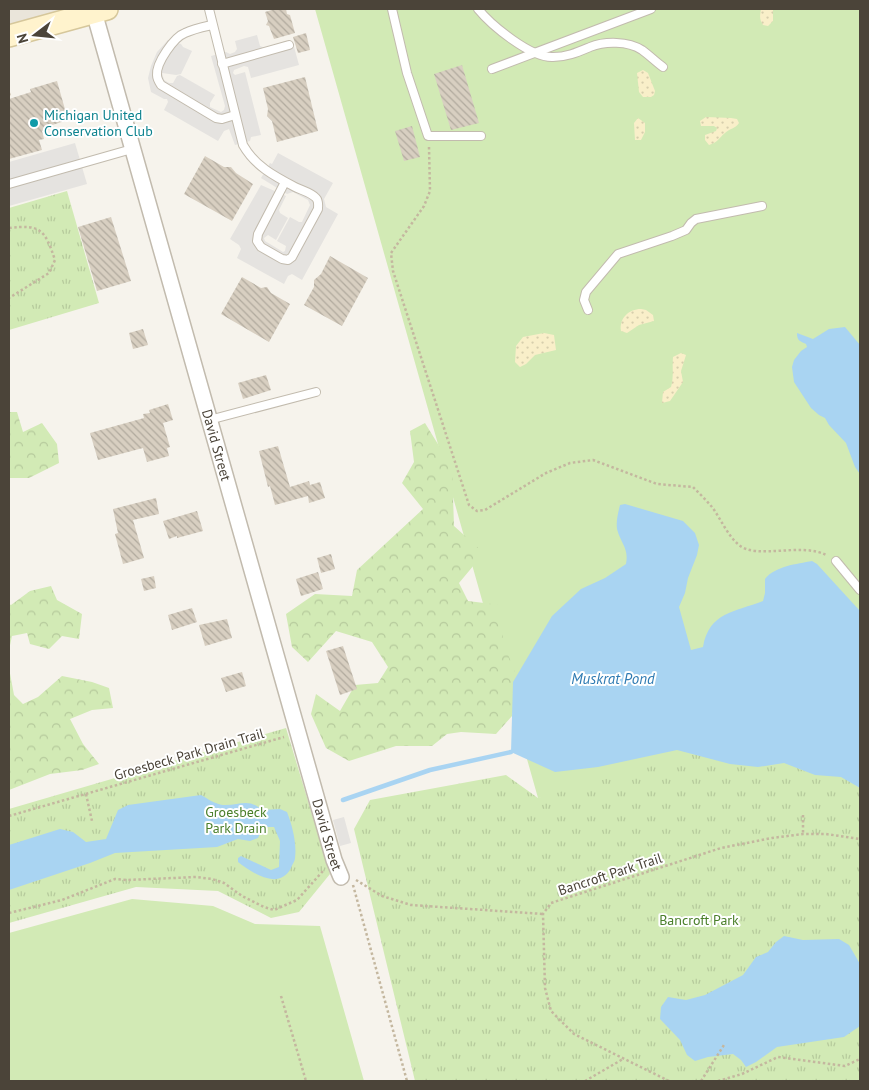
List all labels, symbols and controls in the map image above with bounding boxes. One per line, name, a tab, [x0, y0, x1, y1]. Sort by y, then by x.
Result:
north arrow	[10, 10, 60, 60]
text: N	[13, 32, 32, 45]
place label: Michigan United Conservation Club	[44, 106, 153, 140]
marker: Michigan United Conservation Club	[28, 117, 40, 129]
street label: David Street	[198, 407, 235, 483]
water label: Muskrat Pond	[571, 669, 655, 688]
street label: Groesbeck Park Drain Trail	[112, 724, 266, 784]
street label: David Street	[308, 797, 346, 873]
park label: Groesbeck Park Drain	[205, 803, 267, 837]
street label: Bancroft Park Trail	[556, 849, 664, 899]
park label: Bancroft Park	[659, 911, 739, 929]

